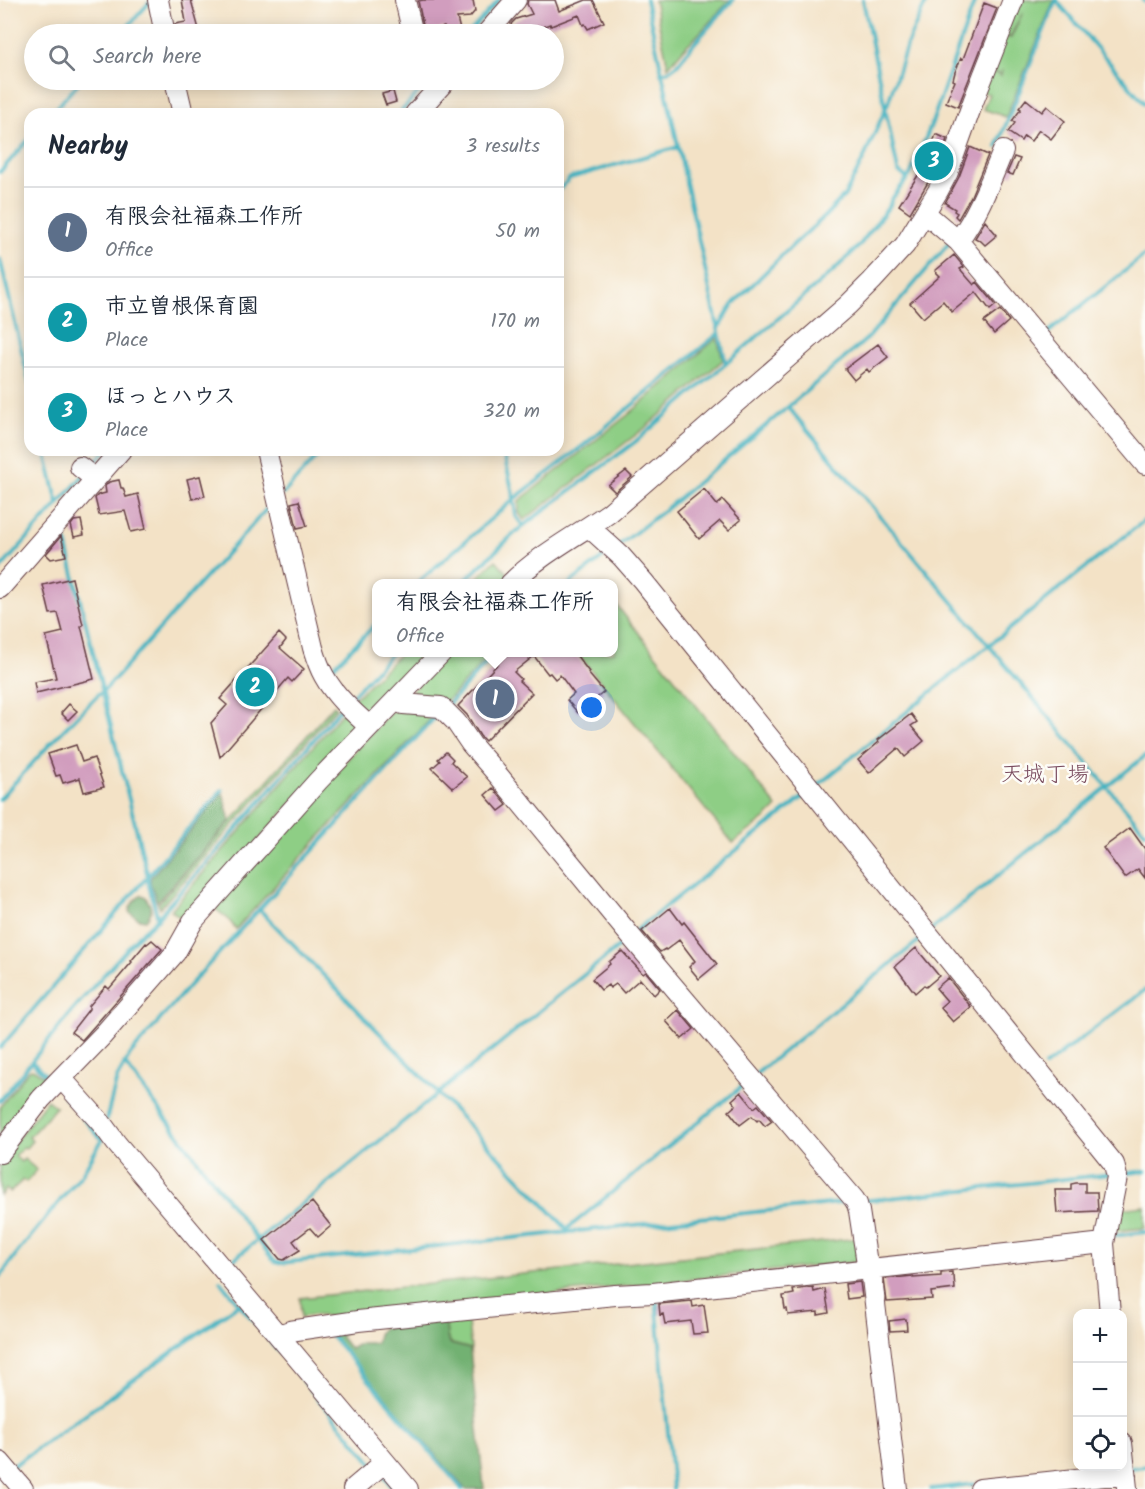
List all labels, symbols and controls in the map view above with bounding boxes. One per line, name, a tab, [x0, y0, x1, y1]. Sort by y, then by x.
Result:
search box	[24, 24, 564, 90]
text: Search here	[93, 40, 201, 75]
icon: search	[45, 41, 78, 74]
text: Nearby	[48, 126, 128, 168]
text: 3 results	[466, 131, 540, 163]
pin: 3	[914, 138, 954, 184]
text: 有限会社福森工作所	[105, 200, 303, 235]
text: 1	[64, 216, 71, 248]
text: 50 m	[495, 216, 540, 248]
text: Office	[105, 235, 153, 267]
text: 市立曽根保育園	[105, 290, 259, 325]
text: 2	[62, 306, 73, 338]
text: 170 m	[491, 306, 540, 338]
text: Place	[105, 325, 148, 357]
text: ほっとハウス	[105, 380, 236, 415]
text: 3	[62, 396, 73, 428]
text: 320 m	[483, 396, 540, 428]
text: Place	[105, 415, 148, 447]
popup	[372, 579, 618, 657]
text: 有限会社福森工作所	[396, 586, 594, 621]
text: Office	[396, 621, 444, 653]
pin: 2	[236, 664, 274, 710]
pin: 1	[476, 676, 514, 722]
your location	[577, 693, 606, 722]
district label: 天城丁場	[1001, 758, 1089, 793]
map controls	[1073, 1309, 1127, 1471]
button: +	[1073, 1309, 1127, 1363]
button: −	[1073, 1363, 1127, 1417]
button: locate	[1073, 1417, 1127, 1471]

